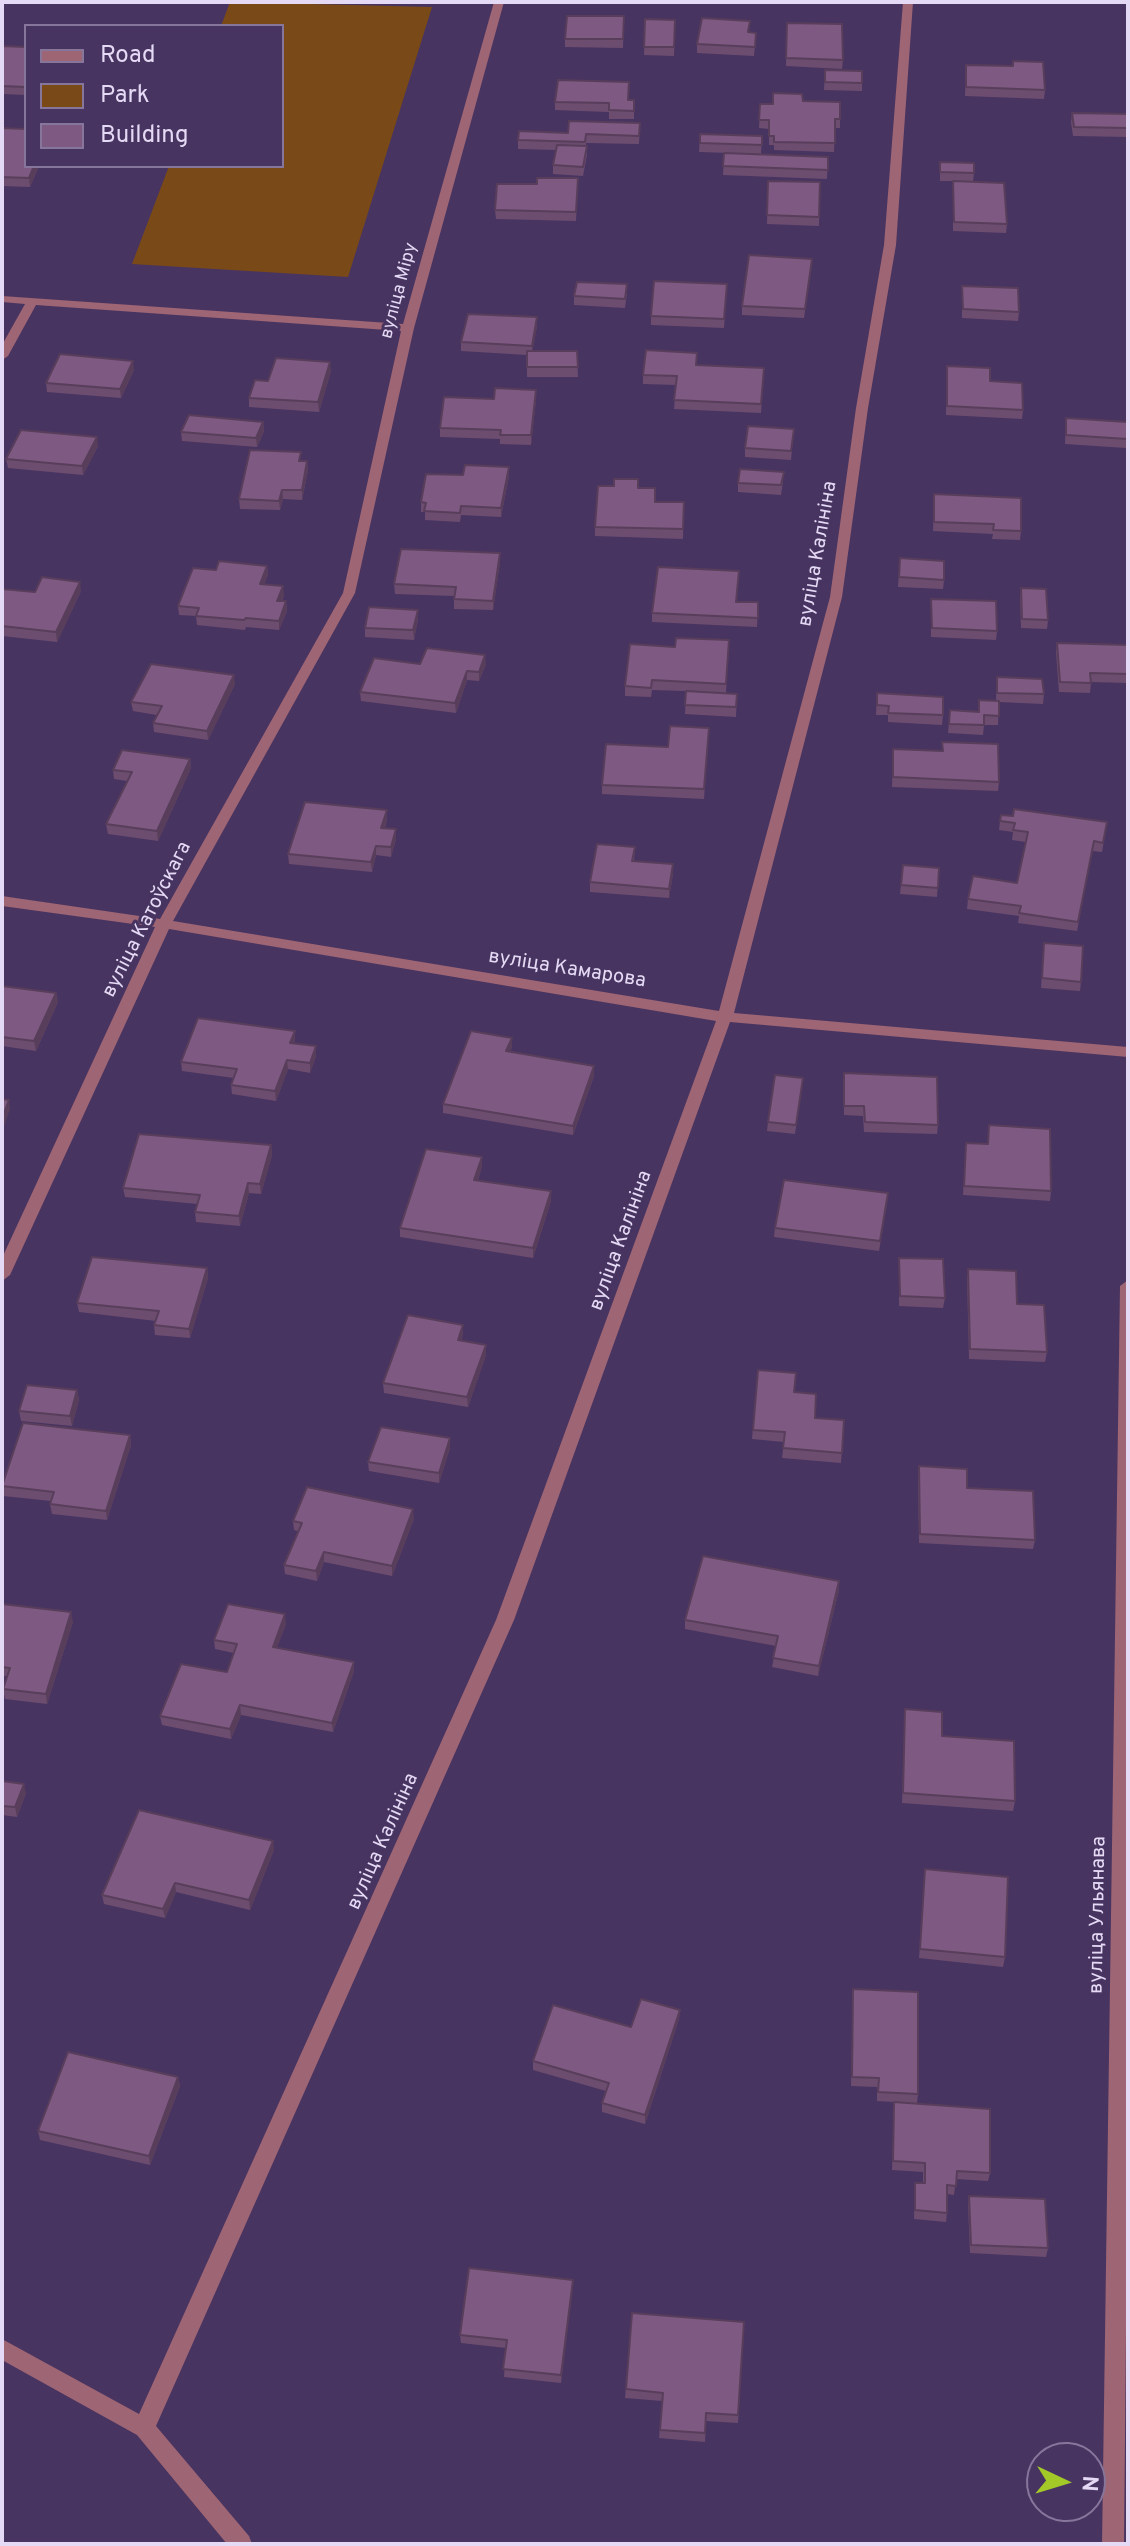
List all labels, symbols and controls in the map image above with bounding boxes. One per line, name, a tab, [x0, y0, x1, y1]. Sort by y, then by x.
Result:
legend	[24, 24, 284, 168]
text: Road	[100, 41, 156, 71]
text: Park	[100, 81, 150, 111]
text: Building	[100, 121, 189, 151]
street label: вуліца Міру	[377, 241, 423, 341]
street label: вуліца Калініна	[794, 479, 844, 629]
street label: вуліца Катоўскага	[98, 838, 198, 1002]
street label: вуліца Камарова	[487, 946, 647, 994]
street label: вуліца Калініна	[586, 1168, 658, 1314]
street label: вуліца Калініна	[343, 1770, 425, 1914]
street label: вуліца Ульянава	[1086, 1836, 1112, 1994]
north arrow	[1026, 2442, 1106, 2522]
text: N	[1074, 2475, 1102, 2492]

